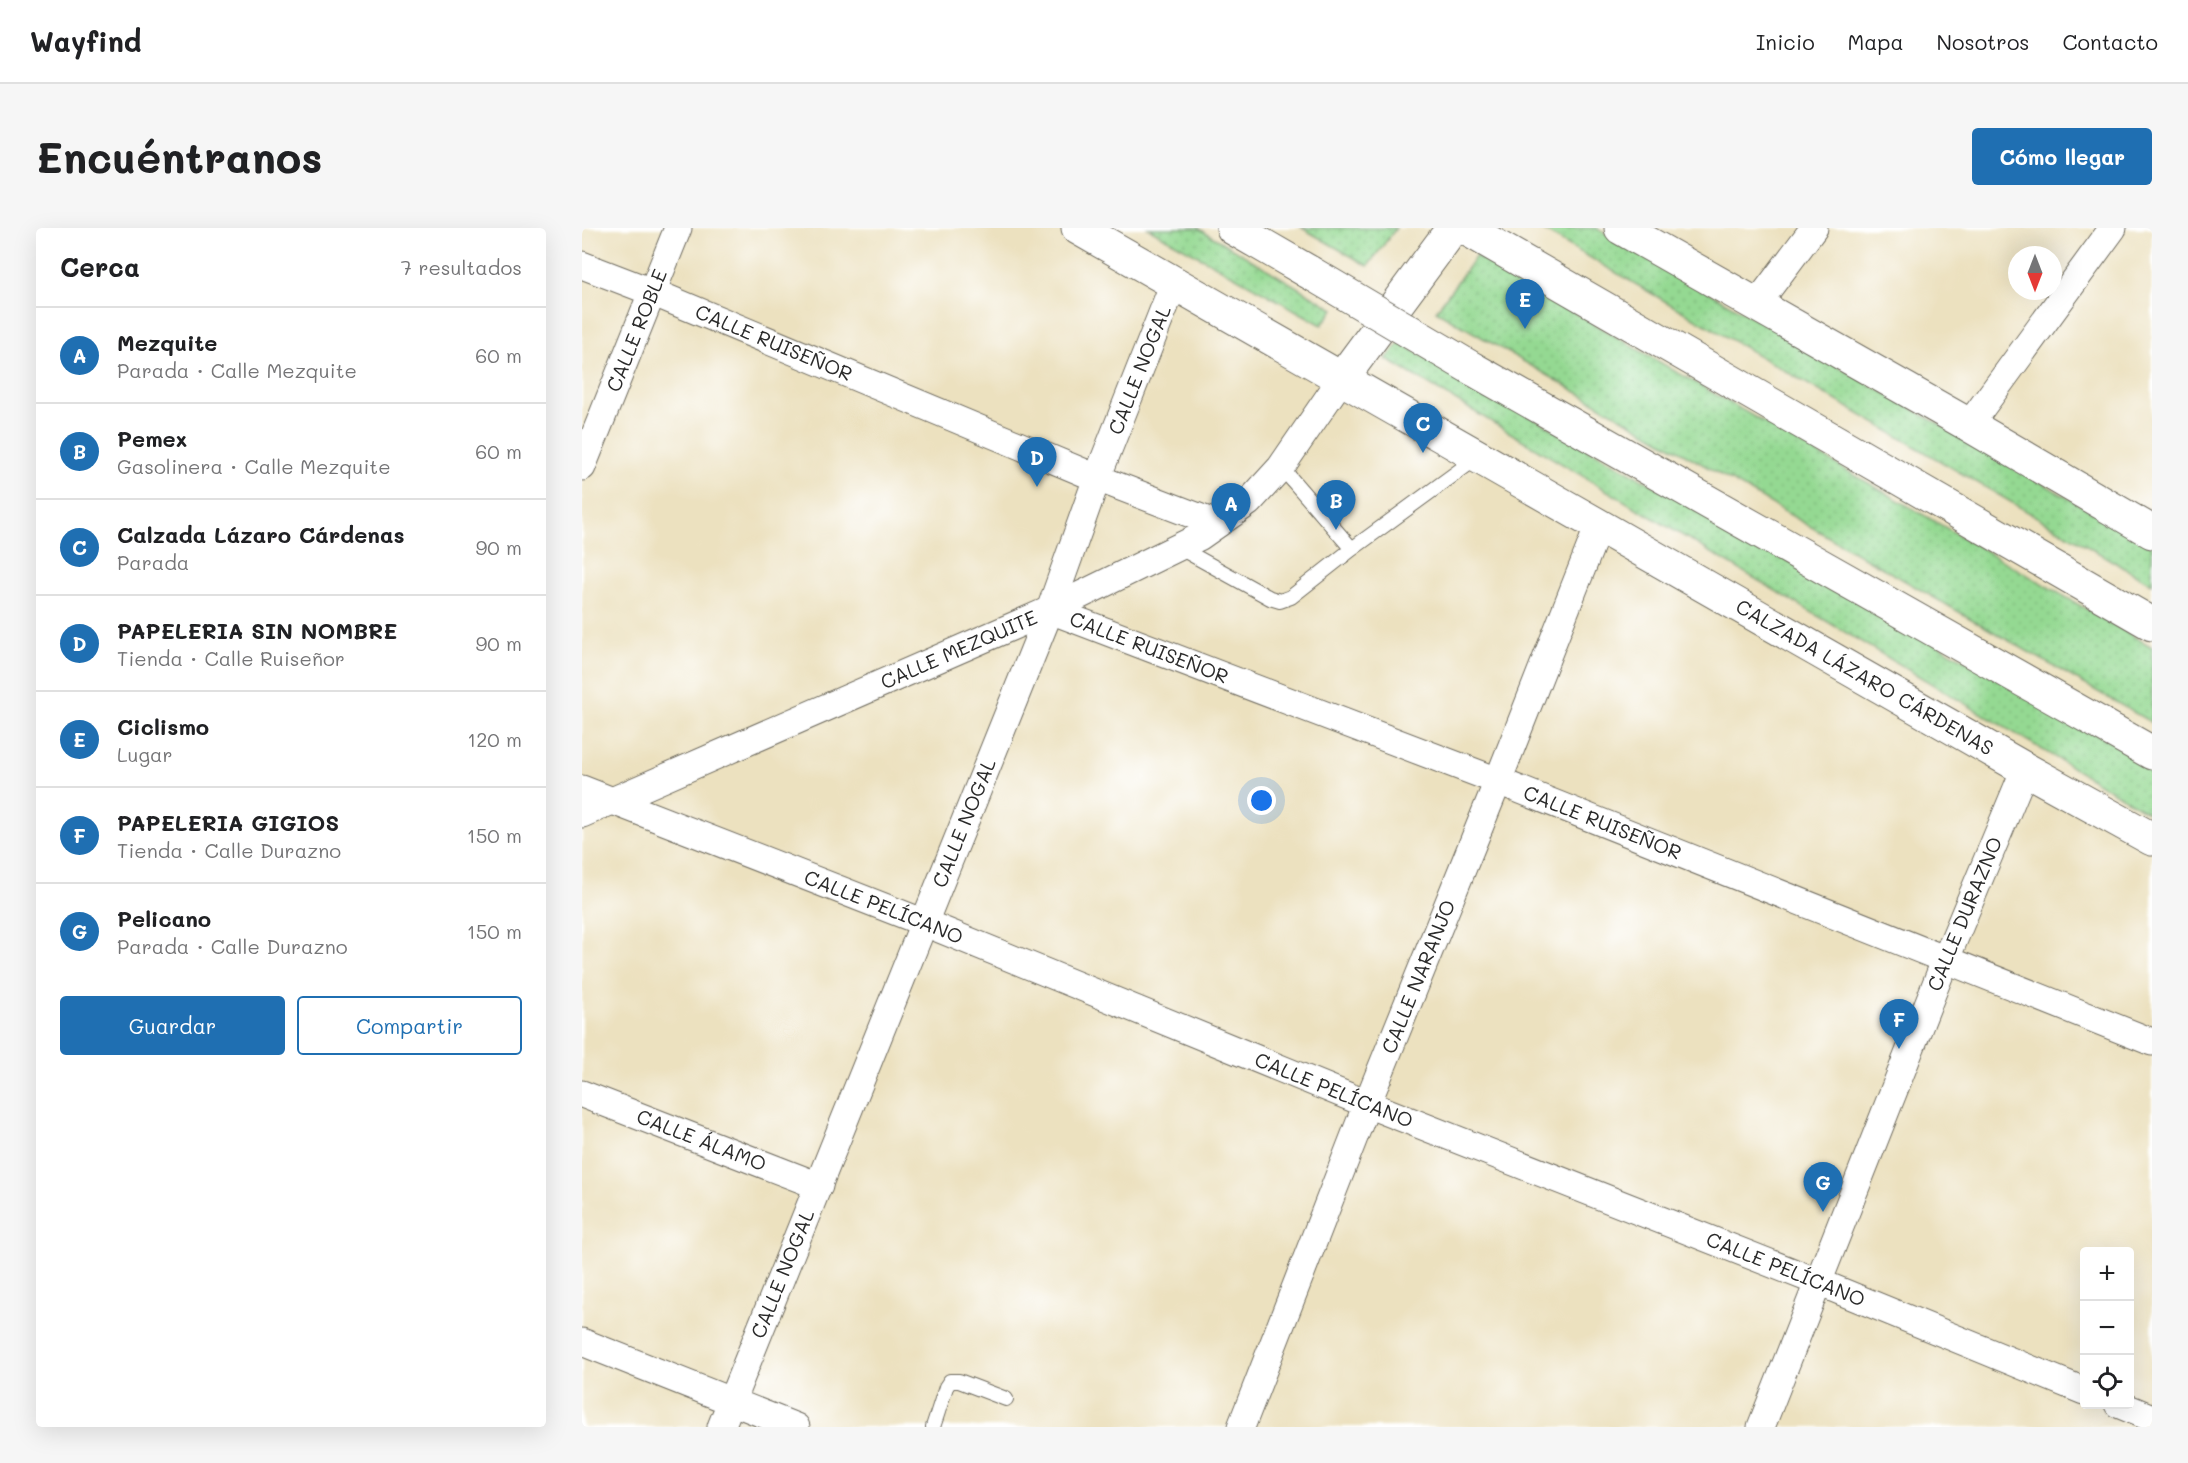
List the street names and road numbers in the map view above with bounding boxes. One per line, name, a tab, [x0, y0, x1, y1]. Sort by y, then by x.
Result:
street label: CALLE ROBLE	[600, 265, 672, 395]
street label: CALLE RUISEÑOR	[692, 298, 857, 386]
street label: CALLE NOGAL	[1101, 301, 1176, 438]
street label: CALZADA LÁZARO CÁRDENAS	[1732, 593, 1999, 760]
street label: CALLE MEZQUITE	[876, 603, 1041, 694]
street label: CALLE RUISEÑOR	[1066, 605, 1233, 689]
street label: CALLE NOGAL	[926, 754, 1001, 891]
street label: CALLE RUISEÑOR	[1520, 779, 1686, 865]
street label: CALLE DURAZNO	[1920, 832, 2007, 995]
street label: CALLE PELÍCANO	[801, 863, 967, 949]
street label: CALLE NARANJO	[1375, 896, 1461, 1057]
street label: CALLE PELÍCANO	[1251, 1045, 1417, 1133]
street label: CALLE ÁLAMO	[633, 1102, 770, 1176]
street label: CALLE NOGAL	[744, 1205, 820, 1342]
street label: CALLE PELÍCANO	[1703, 1225, 1869, 1312]

